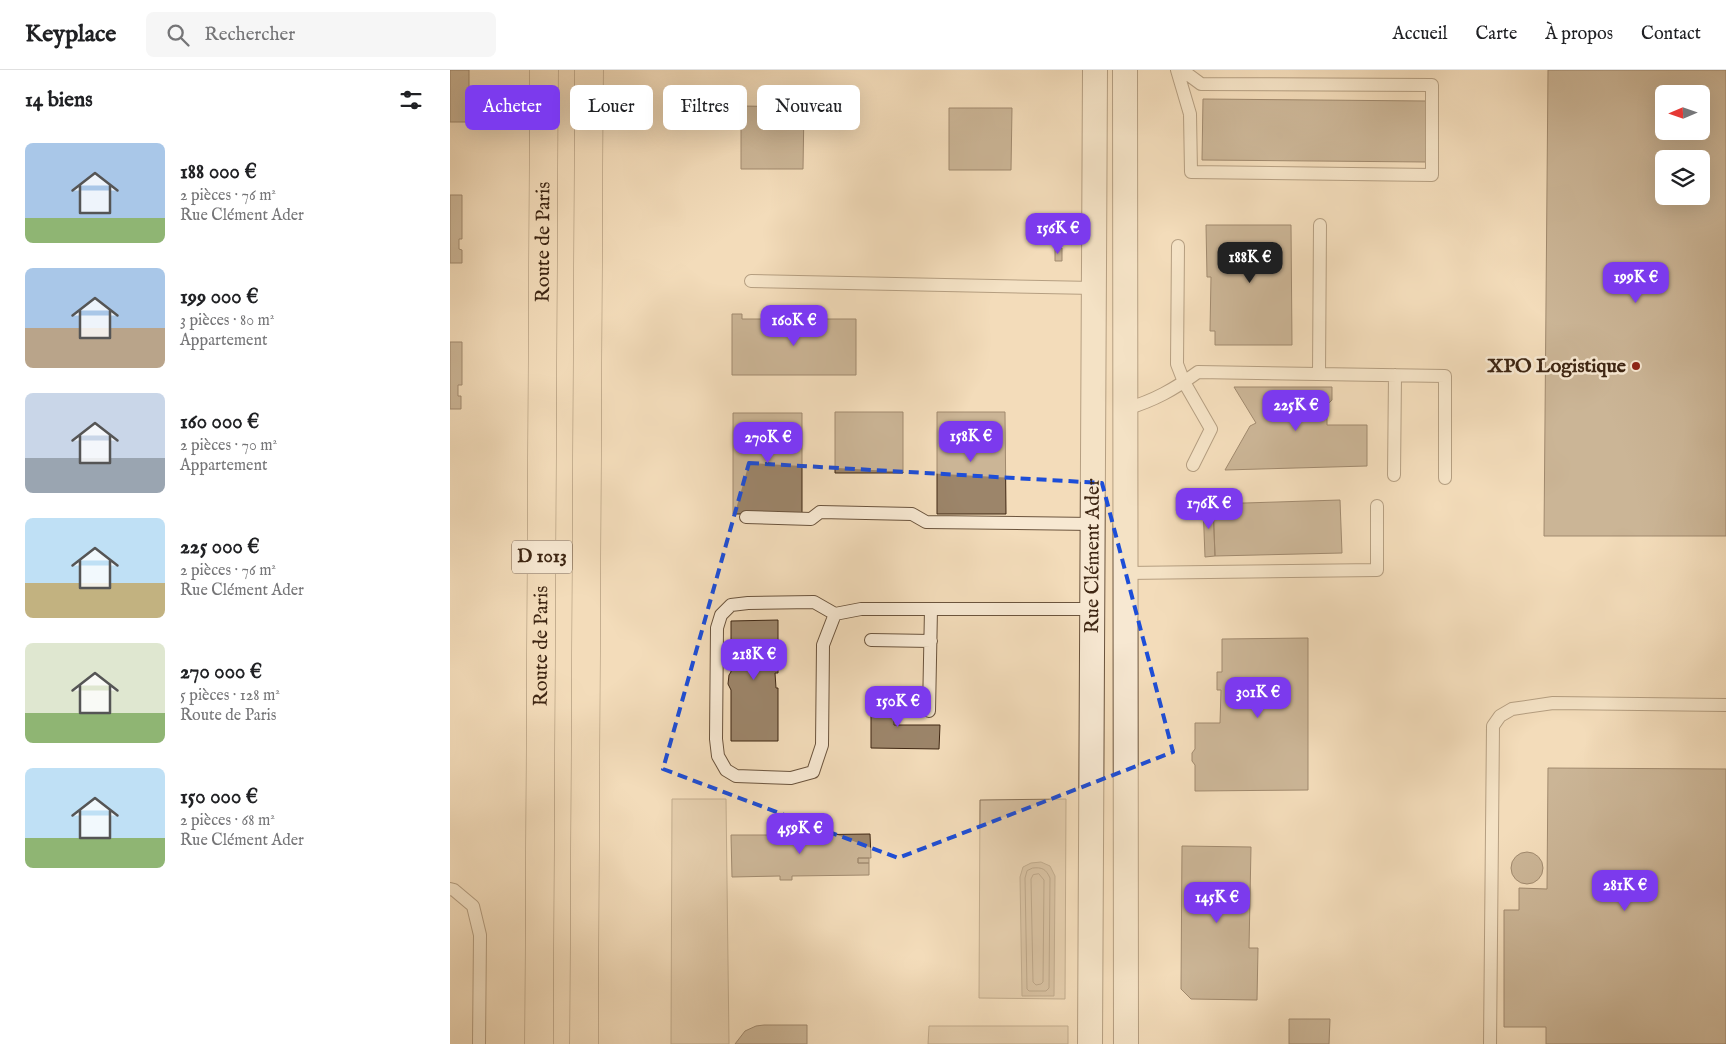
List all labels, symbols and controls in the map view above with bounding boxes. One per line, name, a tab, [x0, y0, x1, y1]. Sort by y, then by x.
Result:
search box	[146, 12, 496, 57]
text: Keyplace	[25, 19, 116, 50]
icon: search	[164, 21, 192, 49]
text: Rechercher	[204, 23, 295, 47]
text: Accueil	[1393, 23, 1448, 46]
text: Carte	[1476, 23, 1517, 46]
text: À propos	[1545, 23, 1613, 46]
text: Contact	[1641, 23, 1701, 46]
chip: Acheter	[465, 85, 560, 130]
chip: Louer	[570, 85, 653, 130]
chip: Filtres	[663, 85, 747, 130]
chip: Nouveau	[757, 85, 860, 130]
north arrow	[1655, 85, 1710, 140]
map controls	[1655, 85, 1710, 205]
icon: filters	[397, 86, 425, 114]
text: 14 biens	[25, 87, 93, 114]
button: layers	[1655, 150, 1710, 205]
text: 188 000 €	[180, 159, 257, 186]
icon: home	[65, 163, 125, 223]
street label: Route de Paris	[530, 182, 556, 302]
text: 2 pièces · 76 m²	[180, 186, 276, 206]
text: Rue Clément Ader	[180, 206, 304, 226]
pin: 156K €	[1017, 212, 1099, 255]
text: 156K €	[1037, 219, 1079, 239]
pin: 188K €	[1209, 242, 1291, 284]
text: 188K €	[1229, 248, 1271, 268]
pin: 199K €	[1595, 262, 1677, 304]
text: 199K €	[1614, 268, 1658, 288]
text: 199 000 €	[180, 284, 259, 311]
icon: home	[65, 288, 125, 348]
pin: 160K €	[753, 304, 835, 347]
text: 3 pièces · 80 m²	[180, 311, 274, 331]
text: 160K €	[771, 311, 817, 331]
text: Appartement	[180, 331, 267, 351]
place label: XPO Logistique	[1486, 354, 1627, 379]
marker: XPO Logistique	[1630, 360, 1642, 372]
pin: 225K €	[1255, 390, 1337, 432]
text: 225K €	[1273, 396, 1319, 416]
text: 160 000 €	[180, 409, 259, 436]
icon: home	[65, 413, 125, 473]
pin: 158K €	[930, 420, 1012, 463]
pin: 270K €	[727, 422, 809, 464]
text: 158K €	[950, 427, 992, 447]
text: 270K €	[744, 428, 792, 448]
text: 2 pièces · 70 m²	[180, 436, 277, 456]
text: Appartement	[180, 456, 267, 476]
street label: Rue Clément Ader	[1080, 478, 1105, 634]
pin: 176K €	[1168, 488, 1250, 530]
text: 176K €	[1187, 494, 1231, 514]
text: 225 000 €	[180, 534, 260, 561]
icon: home	[65, 538, 125, 598]
road number: D 1013	[512, 541, 572, 574]
text: 2 pièces · 76 m²	[180, 561, 276, 581]
text: Rue Clément Ader	[180, 581, 304, 601]
street label: Route de Paris	[528, 586, 554, 706]
pin: 218K €	[713, 638, 795, 681]
text: 218K €	[732, 645, 776, 665]
text: 270 000 €	[180, 659, 262, 686]
icon: home	[65, 663, 125, 723]
pin: 301K €	[1217, 676, 1299, 719]
text: 301K €	[1236, 683, 1280, 703]
text: 5 pièces · 128 m²	[180, 686, 280, 706]
pin: 150K €	[857, 686, 939, 728]
text: 150K €	[876, 692, 920, 712]
text: Route de Paris	[180, 706, 277, 726]
text: 150 000 €	[180, 784, 258, 811]
icon: home	[65, 788, 125, 848]
text: 2 pièces · 68 m²	[180, 811, 275, 831]
pin: 459K €	[759, 812, 841, 855]
text: 459K €	[778, 819, 823, 839]
text: Rue Clément Ader	[180, 831, 304, 851]
pin: 281K €	[1584, 870, 1666, 912]
text: 281K €	[1603, 876, 1647, 896]
pin: 145K €	[1176, 882, 1258, 924]
text: 145K €	[1195, 888, 1239, 908]

